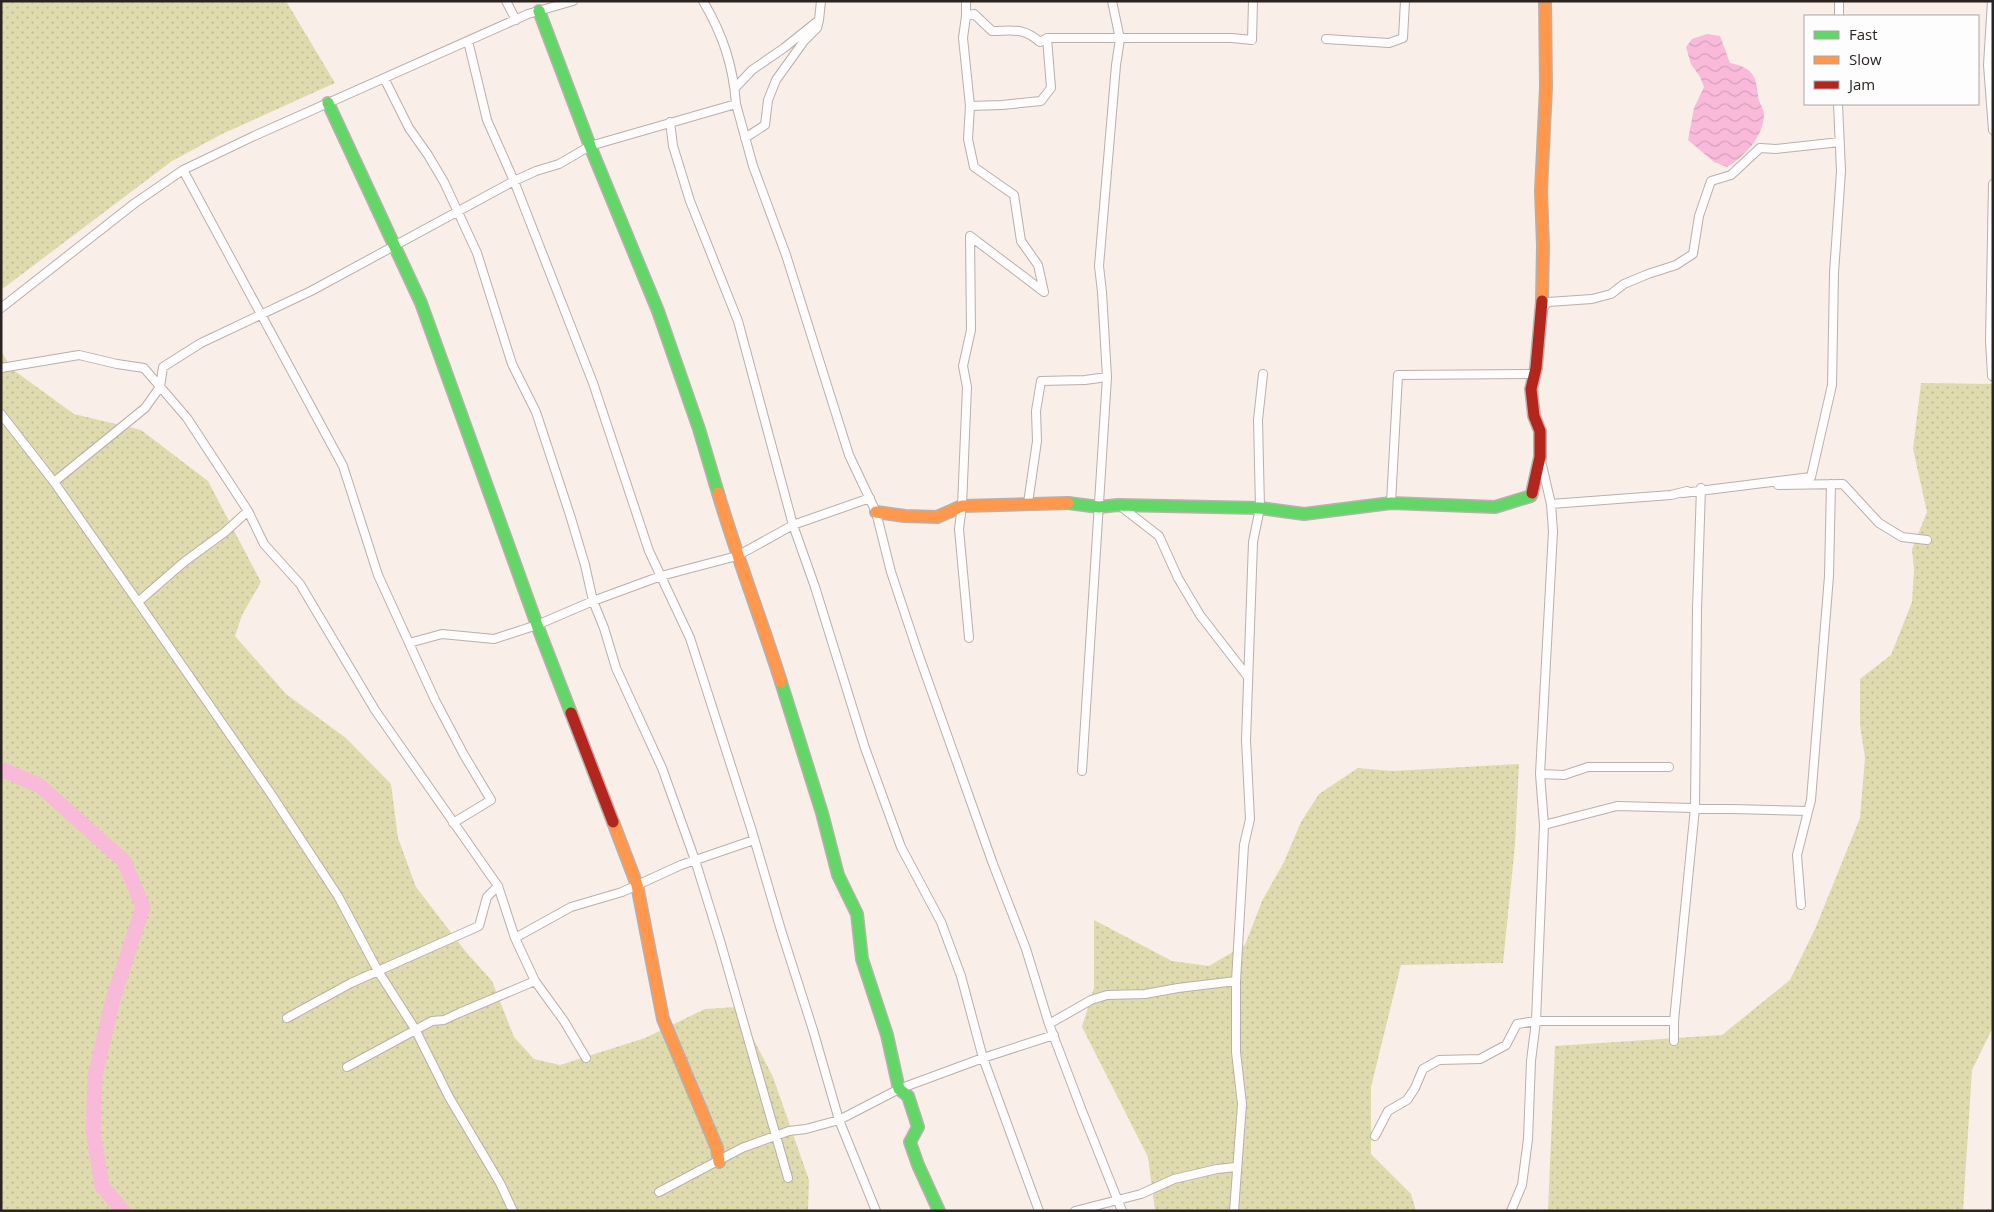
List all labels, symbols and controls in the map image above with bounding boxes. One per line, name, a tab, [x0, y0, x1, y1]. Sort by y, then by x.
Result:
legend	[1804, 15, 1979, 105]
text: Fast	[1849, 24, 1878, 44]
text: Slow	[1849, 49, 1882, 69]
text: Jam	[1847, 74, 1875, 94]

